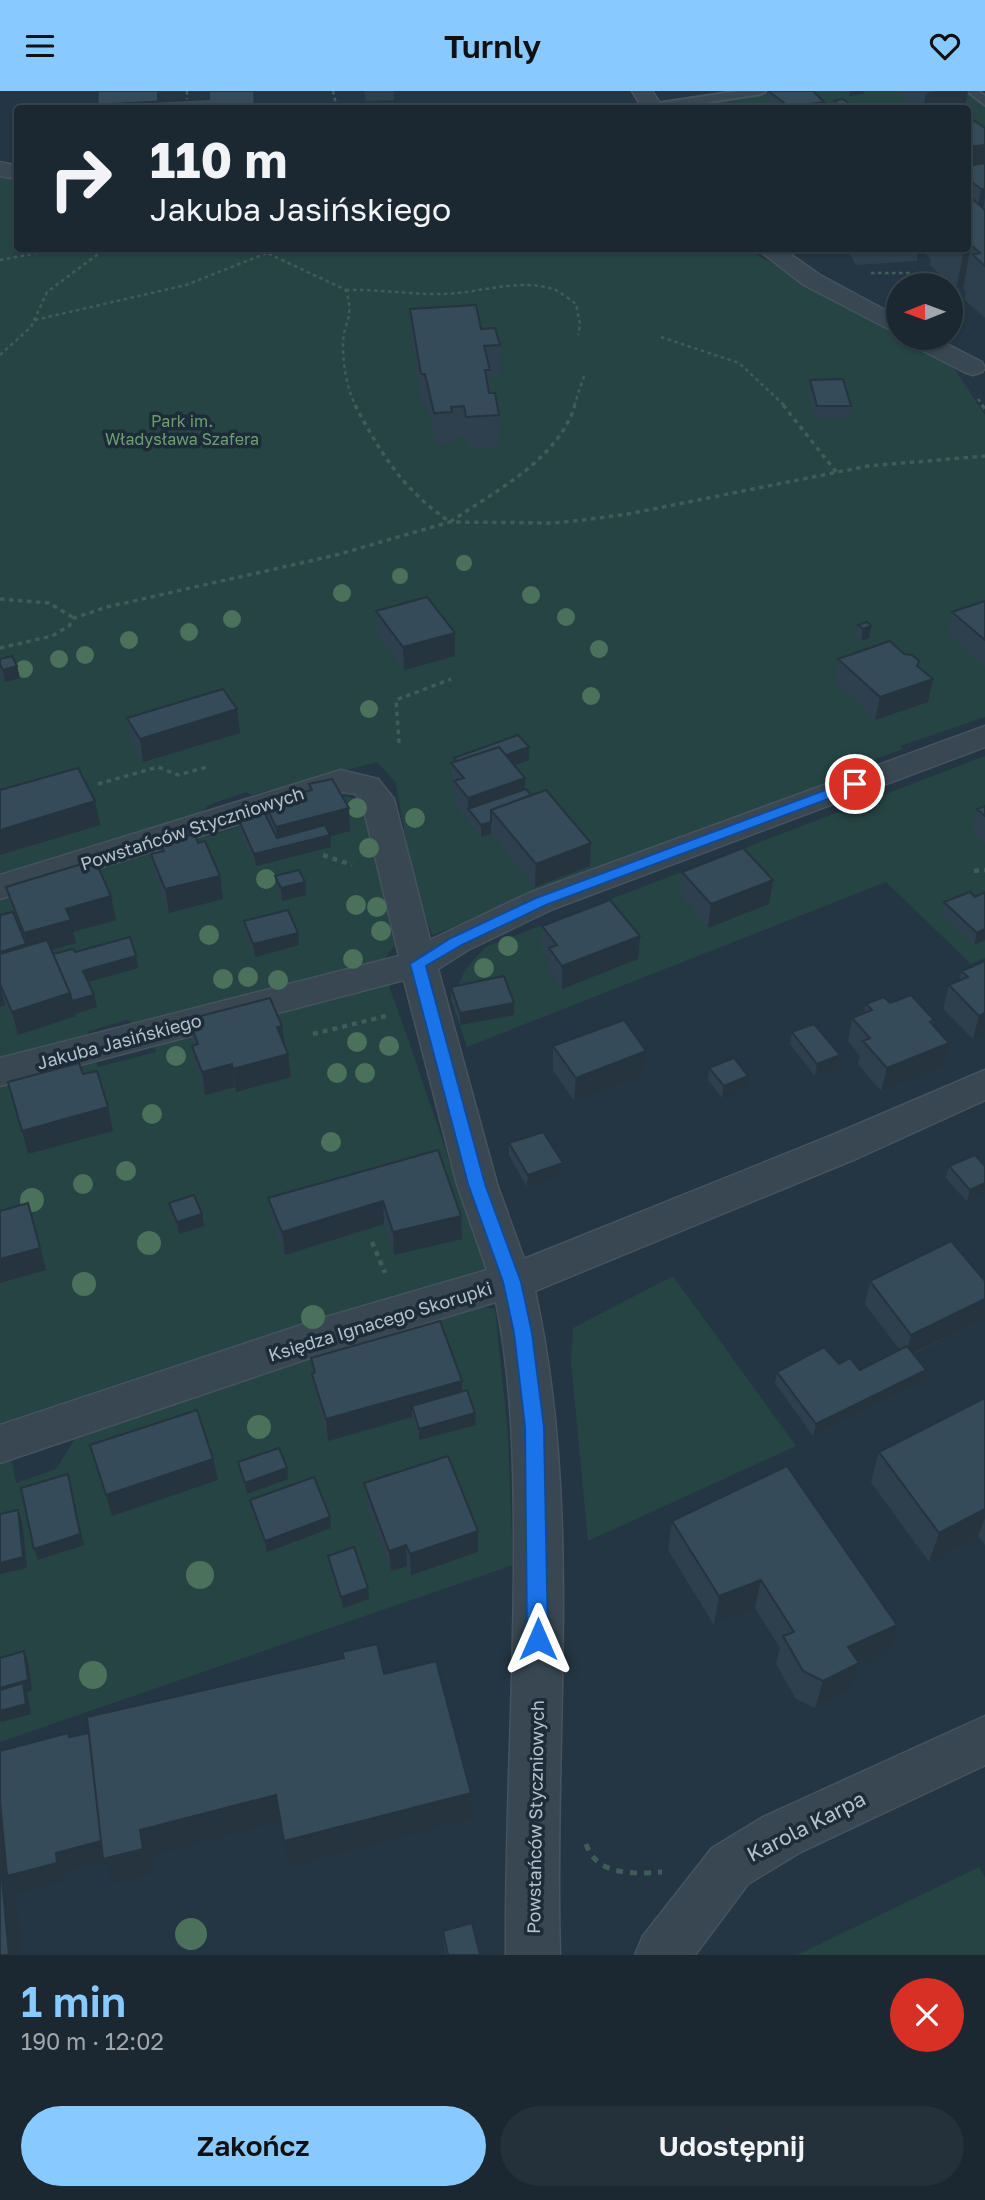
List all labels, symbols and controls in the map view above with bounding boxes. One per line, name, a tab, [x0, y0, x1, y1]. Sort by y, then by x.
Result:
icon: menu	[21, 27, 59, 65]
text: Turnly	[444, 27, 541, 65]
icon: heart	[926, 27, 964, 65]
text: 110 m	[150, 130, 287, 189]
icon: right	[35, 133, 126, 224]
text: Jakuba Jasińskiego	[150, 190, 451, 228]
north arrow	[886, 273, 962, 350]
map controls	[886, 273, 963, 350]
park label: Park im. Władysława Szafera	[105, 411, 259, 449]
pin	[825, 754, 885, 814]
icon: arrive	[836, 765, 874, 803]
street label: Powstańców Styczniowych	[77, 781, 307, 875]
street label: Jakuba Jasińskiego	[34, 1008, 204, 1074]
street label: Księdza Ignacego Skorupki	[266, 1276, 494, 1366]
position arrow	[501, 1602, 575, 1676]
street label: Powstańców Styczniowych	[522, 1700, 548, 1934]
street label: Karola Karpa	[742, 1785, 870, 1867]
text: 1 min	[21, 1976, 126, 2026]
button: close	[890, 1978, 964, 2052]
text: 190 m · 12:02	[21, 2027, 164, 2055]
button: Zakończ	[21, 2106, 486, 2186]
button: Udostępnij	[500, 2106, 964, 2186]

